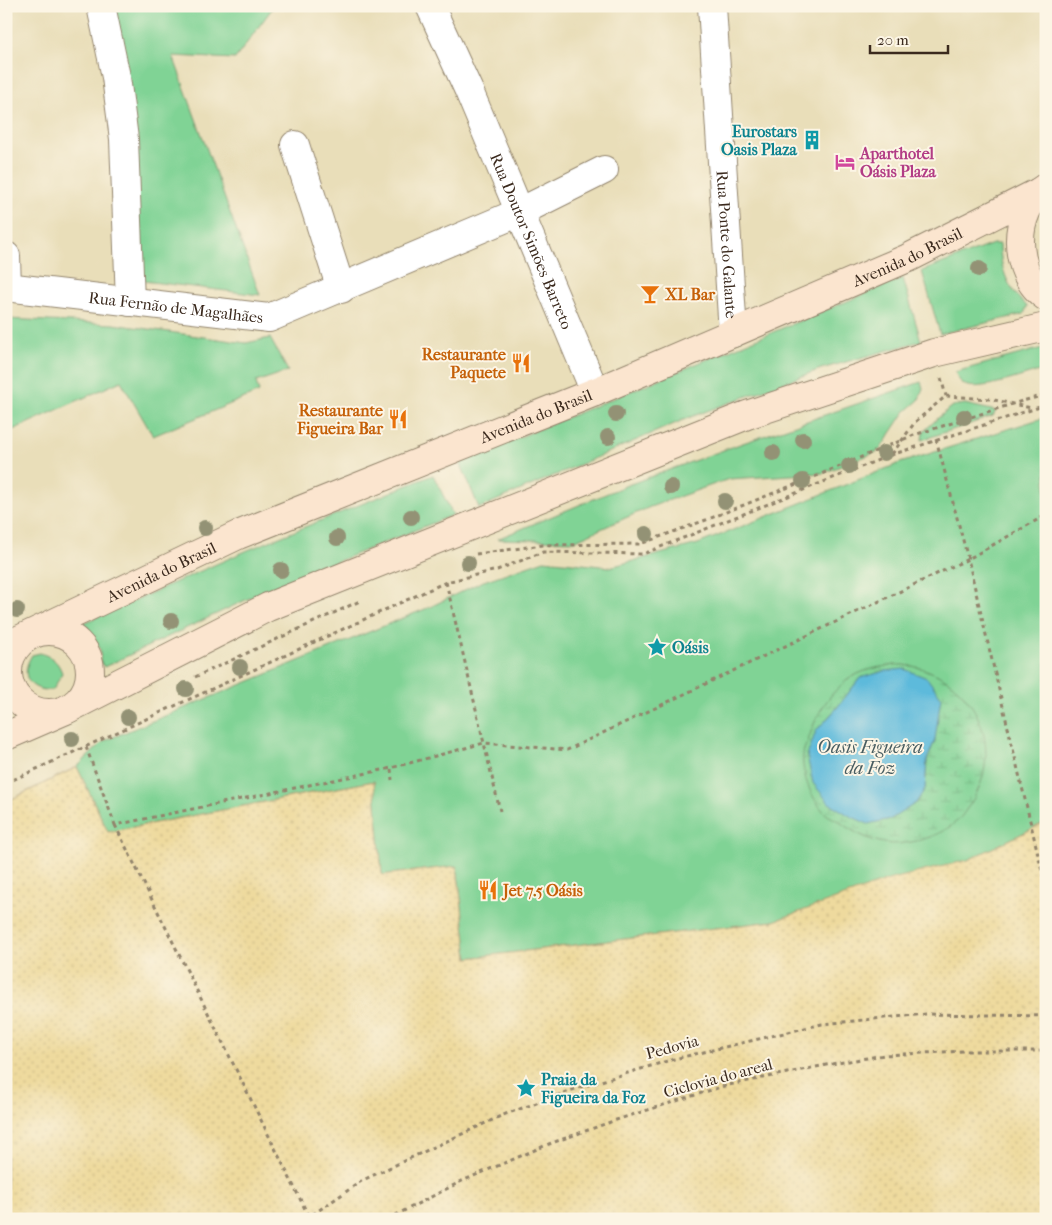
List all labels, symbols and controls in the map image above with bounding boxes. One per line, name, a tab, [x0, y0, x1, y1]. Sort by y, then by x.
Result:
scale bar	[870, 22, 947, 54]
text: 20 m	[877, 31, 909, 49]
place label: Eurostars Oasis Plaza	[721, 122, 798, 159]
building icon: Eurostars Oasis Plaza	[801, 129, 823, 151]
place label: Aparthotel Oásis Plaza	[859, 144, 937, 181]
street label: Rua Doutor Simões Barreto	[486, 150, 577, 332]
hotel icon: Aparthotel Oásis Plaza	[834, 151, 856, 173]
street label: Rua Ponte do Galante	[713, 170, 742, 319]
street label: Avenida do Brasil	[848, 223, 966, 291]
bar icon: XL Bar	[639, 283, 661, 305]
place label: XL Bar	[664, 285, 716, 304]
street label: Rua Fernão de Magalhães	[88, 287, 264, 327]
place label: Restaurante Paquete	[422, 345, 506, 383]
restaurant icon: Restaurante Paquete	[510, 352, 532, 374]
street label: Avenida do Brasil	[476, 385, 595, 447]
place label: Restaurante Figueira Bar	[296, 401, 384, 439]
restaurant icon: Restaurante Figueira Bar	[387, 408, 409, 430]
street label: Avenida do Brasil	[102, 537, 219, 606]
place icon: Oásis	[646, 636, 668, 658]
place label: Oásis	[672, 638, 709, 657]
water label: Oasis Figueira da Foz	[817, 737, 923, 779]
restaurant icon: Jet 7.5 Oásis	[477, 879, 499, 901]
place label: Jet 7.5 Oásis	[501, 881, 583, 901]
street label: Pedovia	[644, 1031, 701, 1063]
street label: Ciclovia do areal	[661, 1054, 775, 1102]
place label: Praia da Figueira da Foz	[540, 1070, 646, 1108]
place icon: Praia da Figueira da Foz	[515, 1077, 537, 1099]

